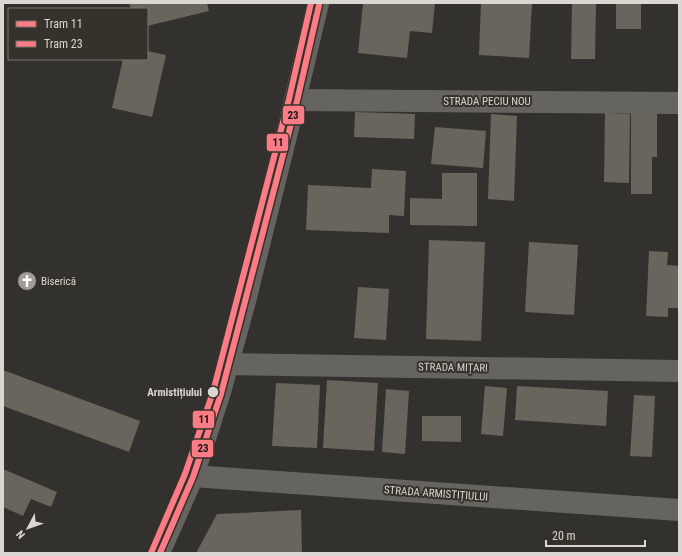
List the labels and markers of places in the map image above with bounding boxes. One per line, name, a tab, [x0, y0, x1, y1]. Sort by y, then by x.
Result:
church icon: Biserică	[16, 270, 38, 292]
place label: Biserică	[41, 275, 76, 288]
marker: Armistițiului	[206, 385, 220, 399]
place label: Armistițiului	[147, 386, 202, 399]

